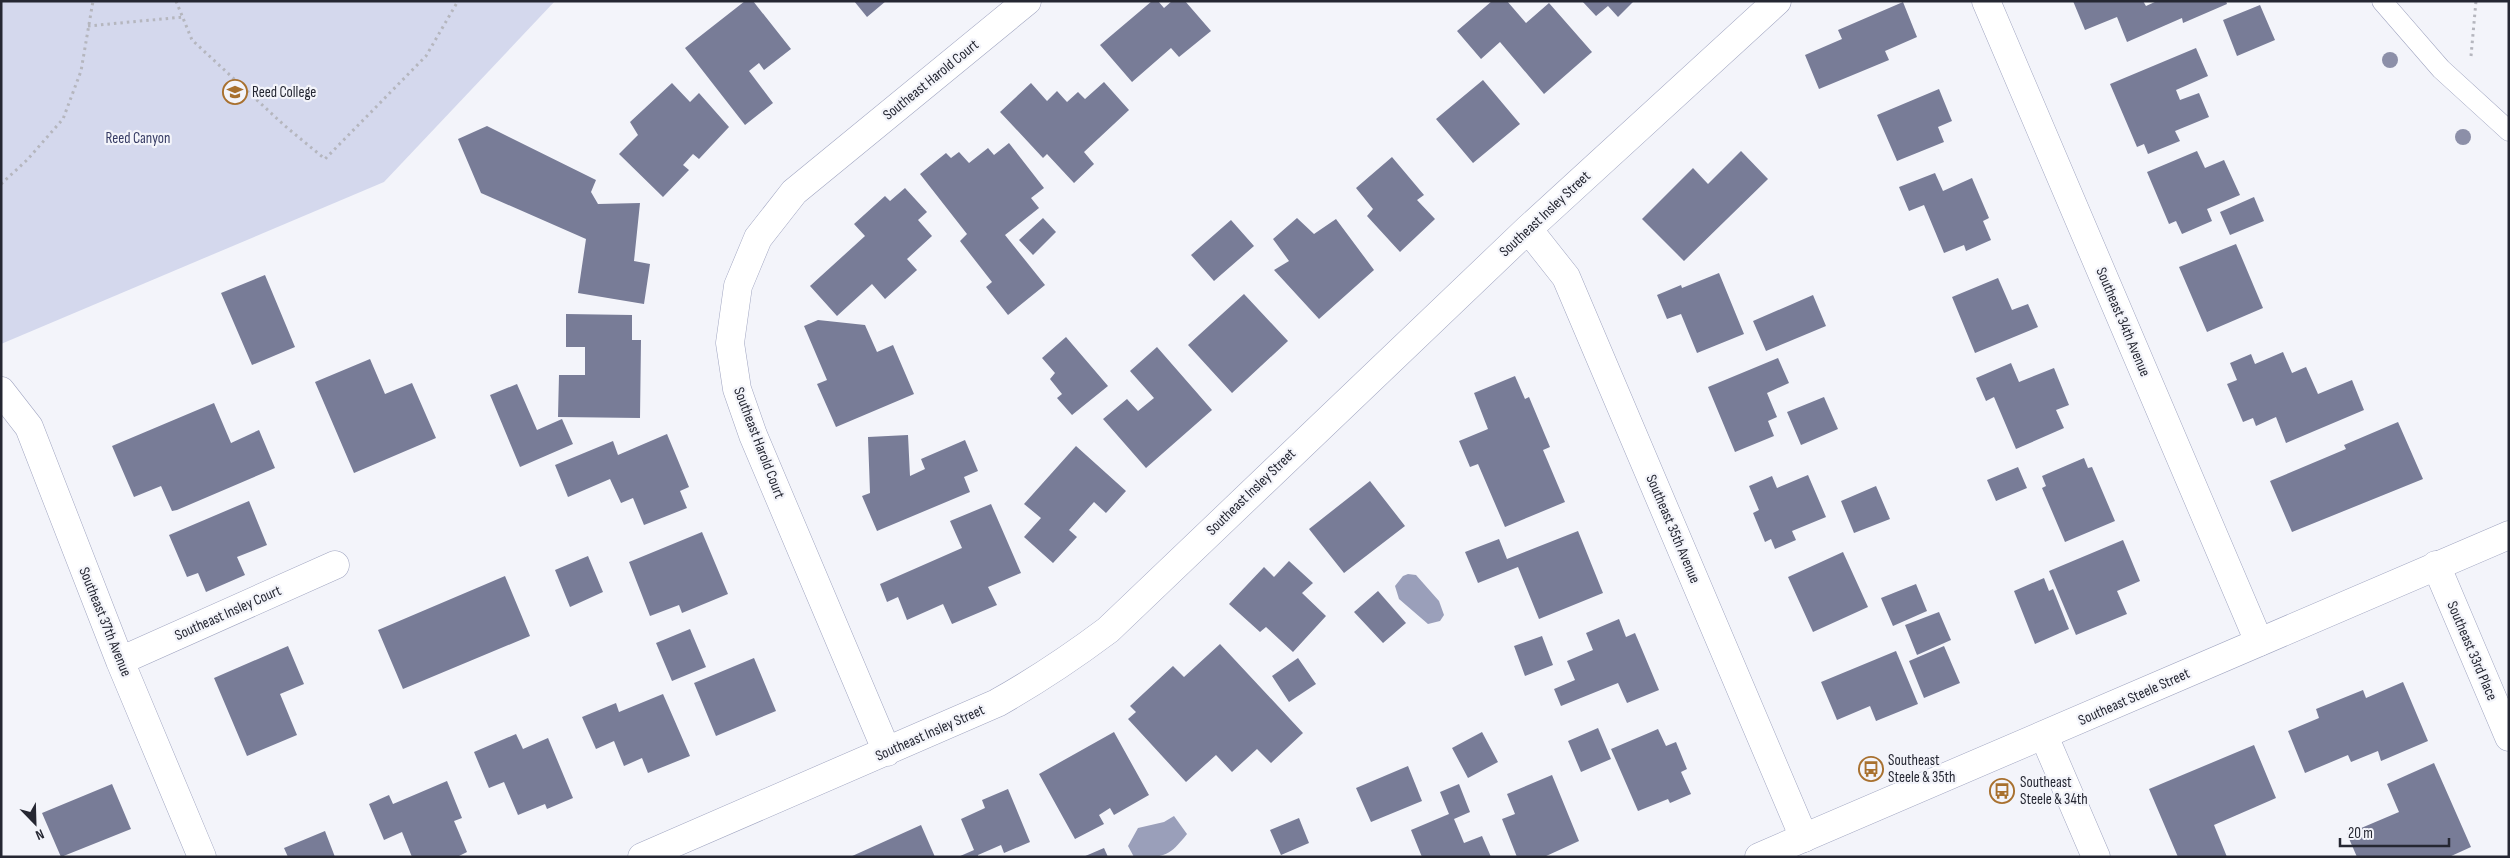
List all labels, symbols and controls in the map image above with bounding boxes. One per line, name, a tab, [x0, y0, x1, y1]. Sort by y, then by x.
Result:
street label: Southeast Harold Court	[879, 35, 983, 124]
school or university icon: Reed College	[222, 79, 248, 105]
place label: Reed College	[252, 83, 316, 102]
park label: Reed Canyon	[106, 129, 170, 148]
street label: Southeast Insley Street	[1496, 167, 1595, 261]
street label: Southeast 34th Avenue	[2091, 265, 2155, 379]
street label: Southeast Harold Court	[729, 385, 789, 502]
street label: Southeast Insley Street	[1202, 444, 1300, 540]
street label: Southeast 35th Avenue	[1642, 472, 1704, 586]
street label: Southeast 37th Avenue	[74, 564, 136, 680]
street label: Southeast Insley Court	[172, 581, 285, 645]
street label: Southeast 33rd Place	[2443, 598, 2501, 704]
street label: Southeast Steele Street	[2075, 664, 2193, 730]
street label: Southeast Insley Street	[872, 700, 988, 766]
place label: Southeast Steele & 35th	[1888, 751, 1955, 787]
bus stop icon: Southeast Steele & 35th	[1858, 756, 1884, 782]
place label: Southeast Steele & 34th	[2020, 773, 2088, 809]
bus stop icon: Southeast Steele & 34th	[1989, 778, 2015, 804]
north arrow	[10, 798, 60, 848]
scale bar	[2340, 816, 2449, 848]
text: 20 m	[2348, 824, 2373, 843]
text: N	[33, 825, 47, 844]

